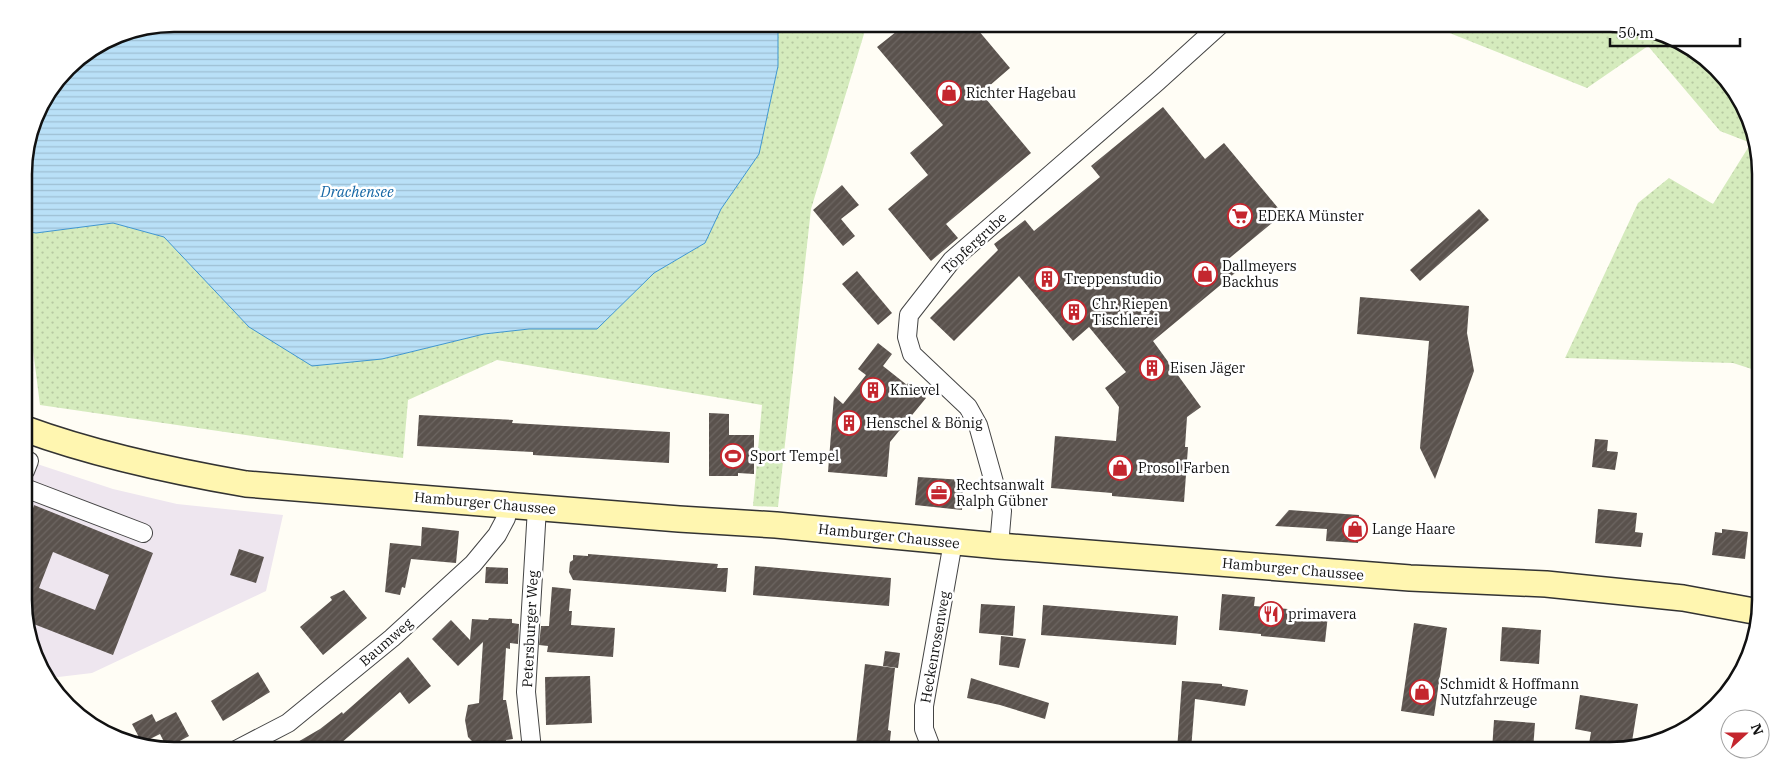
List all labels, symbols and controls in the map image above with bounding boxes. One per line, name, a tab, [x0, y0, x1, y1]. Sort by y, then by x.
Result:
scale bar	[1610, 15, 1740, 47]
text: 50 m	[1618, 23, 1654, 42]
shop icon: Richter Hagebau	[936, 80, 962, 106]
place label: Richter Hagebau	[966, 84, 1076, 102]
water label: Drachensee	[319, 182, 394, 201]
supermarket icon: EDEKA Münster	[1227, 203, 1253, 229]
place label: EDEKA Münster	[1258, 207, 1365, 225]
street label: Töpfergrube	[938, 208, 1010, 278]
place label: Dallmeyers Backhus	[1222, 257, 1297, 291]
shop icon: Dallmeyers Backhus	[1192, 261, 1218, 287]
building icon: Treppenstudio	[1034, 266, 1060, 292]
place label: Treppenstudio	[1064, 270, 1162, 288]
place label: Chr. Riepen Tischlerei	[1092, 295, 1168, 329]
building icon: Chr. Riepen Tischlerei	[1061, 299, 1087, 325]
building icon: Eisen Jäger	[1139, 355, 1165, 381]
place label: Eisen Jäger	[1170, 359, 1246, 377]
building icon: Knievel	[860, 377, 886, 403]
place label: Knievel	[890, 381, 940, 399]
building icon: Henschel & Bönig	[836, 410, 862, 436]
place label: Henschel & Bönig	[866, 414, 983, 432]
sports icon: Sport Tempel	[720, 443, 746, 469]
place label: Sport Tempel	[750, 447, 839, 465]
shop icon: Prosol Farben	[1107, 455, 1133, 481]
place label: Prosol Farben	[1138, 459, 1230, 477]
place label: Rechtsanwalt Ralph Gübner	[956, 476, 1048, 510]
office icon: Rechtsanwalt Ralph Gübner	[926, 480, 952, 506]
street label: Hamburger Chaussee	[413, 488, 557, 518]
shop icon: Lange Haare	[1342, 516, 1368, 542]
street label: Hamburger Chaussee	[817, 520, 961, 552]
place label: Lange Haare	[1372, 520, 1455, 538]
street label: Hamburger Chaussee	[1221, 554, 1365, 584]
street label: Petersburger Weg	[518, 570, 542, 688]
street label: Heckenrosenweg	[916, 589, 954, 704]
restaurant icon: primavera	[1258, 601, 1284, 627]
place label: primavera	[1288, 605, 1357, 623]
street label: Baumweg	[356, 614, 417, 670]
place label: Schmidt & Hoffmann Nutzfahrzeuge	[1440, 675, 1579, 709]
shop icon: Schmidt & Hoffmann Nutzfahrzeuge	[1409, 679, 1435, 705]
north arrow	[1720, 709, 1770, 759]
text: N	[1747, 721, 1768, 738]

